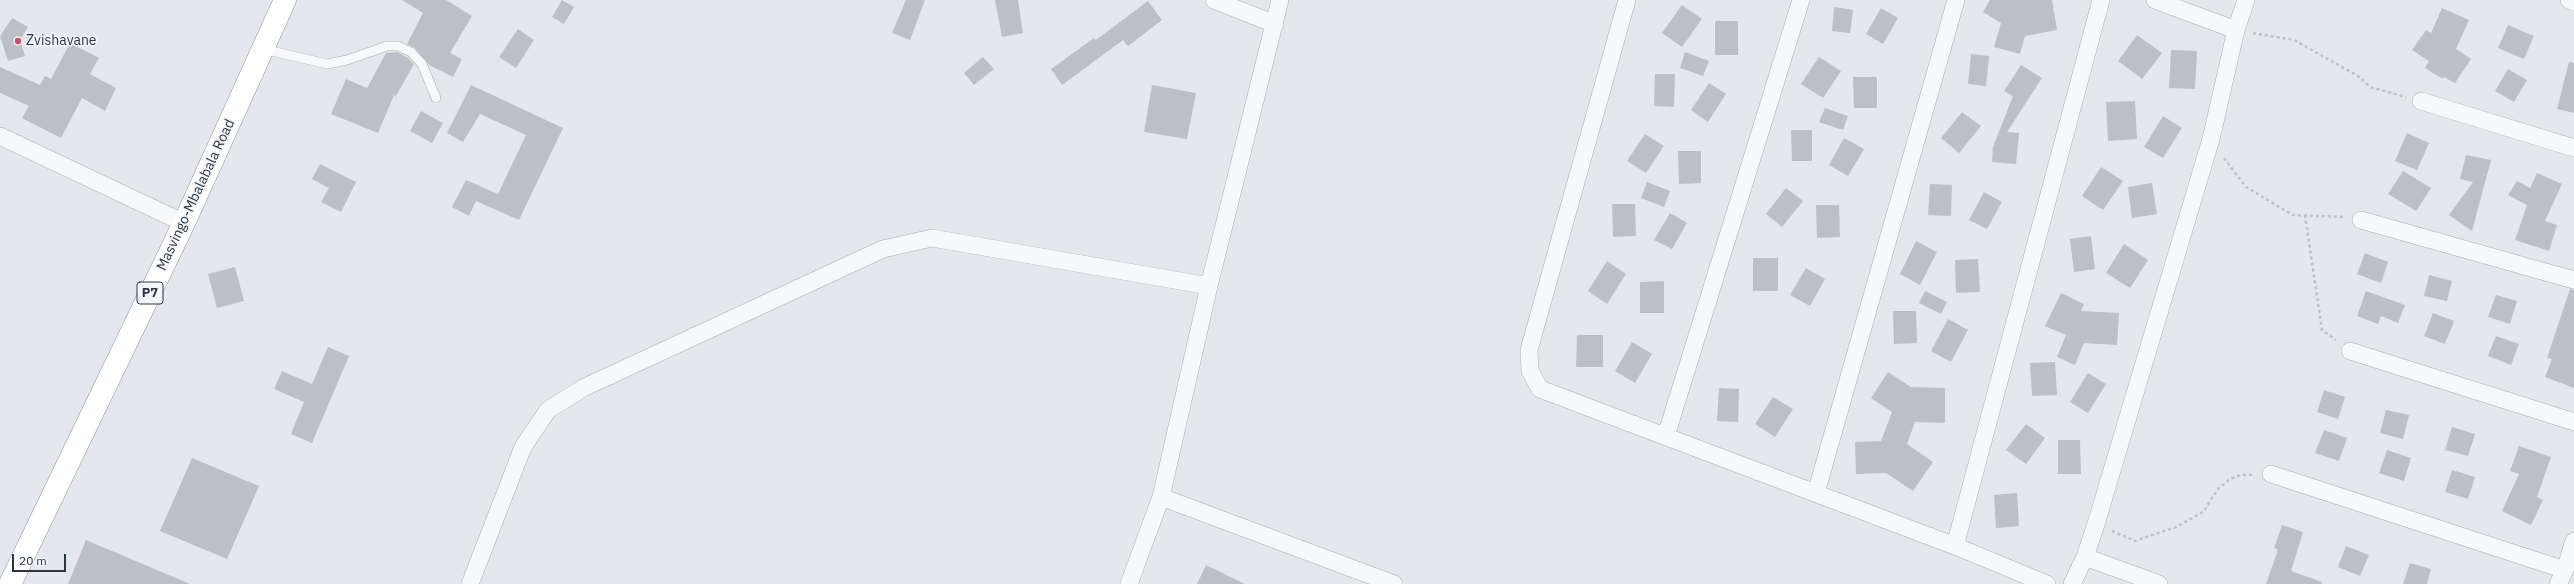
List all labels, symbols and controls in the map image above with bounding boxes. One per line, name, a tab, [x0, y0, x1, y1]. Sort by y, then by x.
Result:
place label: Zvishavane	[26, 33, 97, 49]
marker: Zvishavane	[13, 36, 23, 46]
street label: Masvingo-Mbalabala Road	[153, 117, 239, 273]
road number: P7	[137, 282, 163, 304]
scale bar	[14, 546, 68, 572]
text: 20 m	[19, 553, 47, 568]

